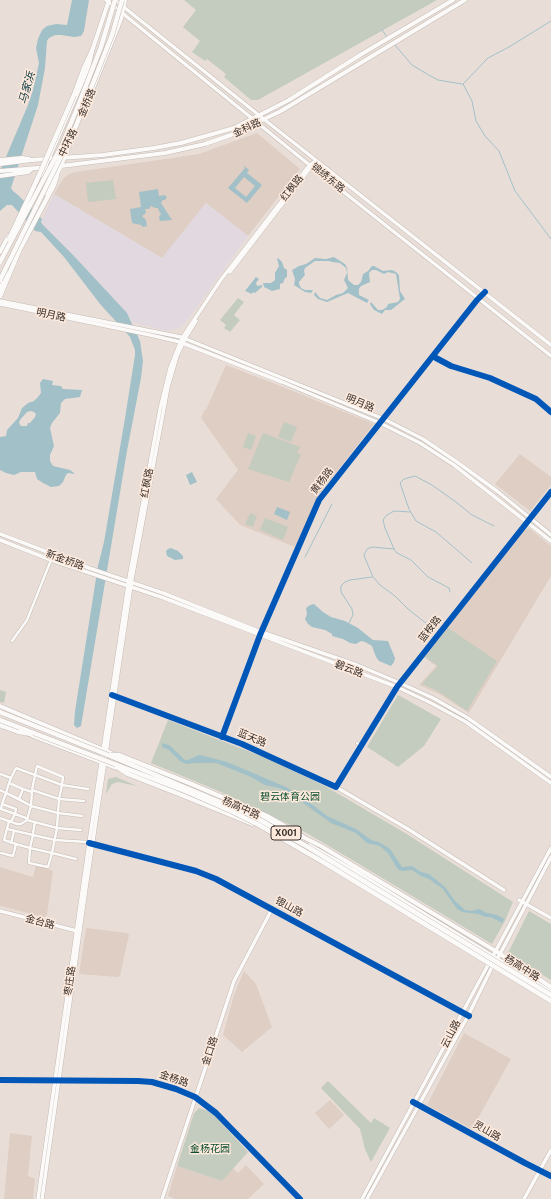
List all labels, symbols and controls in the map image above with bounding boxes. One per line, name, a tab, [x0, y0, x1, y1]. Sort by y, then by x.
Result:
water label: 马家浜	[16, 70, 38, 106]
street label: 金桥路	[76, 87, 98, 119]
street label: 金科路	[231, 116, 263, 140]
street label: 中环路	[56, 127, 80, 159]
street label: 锦绣东路	[309, 161, 347, 195]
street label: 红枫路	[278, 172, 306, 204]
street label: 明月路	[35, 306, 67, 324]
street label: 明月路	[344, 392, 376, 414]
street label: 黄杨路	[308, 465, 336, 497]
street label: 红枫路	[138, 467, 156, 499]
street label: 新金桥路	[44, 548, 86, 572]
street label: 蓝桉路	[416, 613, 444, 645]
street label: 碧云路	[333, 658, 365, 680]
street label: 蓝天路	[236, 727, 268, 749]
park label: 碧云体育公园	[260, 791, 320, 803]
street label: 杨高中路	[220, 794, 262, 822]
road number: X001	[271, 826, 301, 840]
street label: 银山路	[273, 894, 305, 920]
street label: 金台路	[24, 912, 56, 932]
street label: 杨高中路	[502, 952, 542, 984]
street label: 枣庄路	[62, 965, 78, 997]
street label: 云山路	[439, 1018, 463, 1050]
street label: 金口路	[200, 1035, 220, 1067]
street label: 金杨路	[158, 1068, 190, 1090]
street label: 灵山路	[471, 1118, 503, 1144]
park label: 金杨花园	[190, 1143, 230, 1155]

